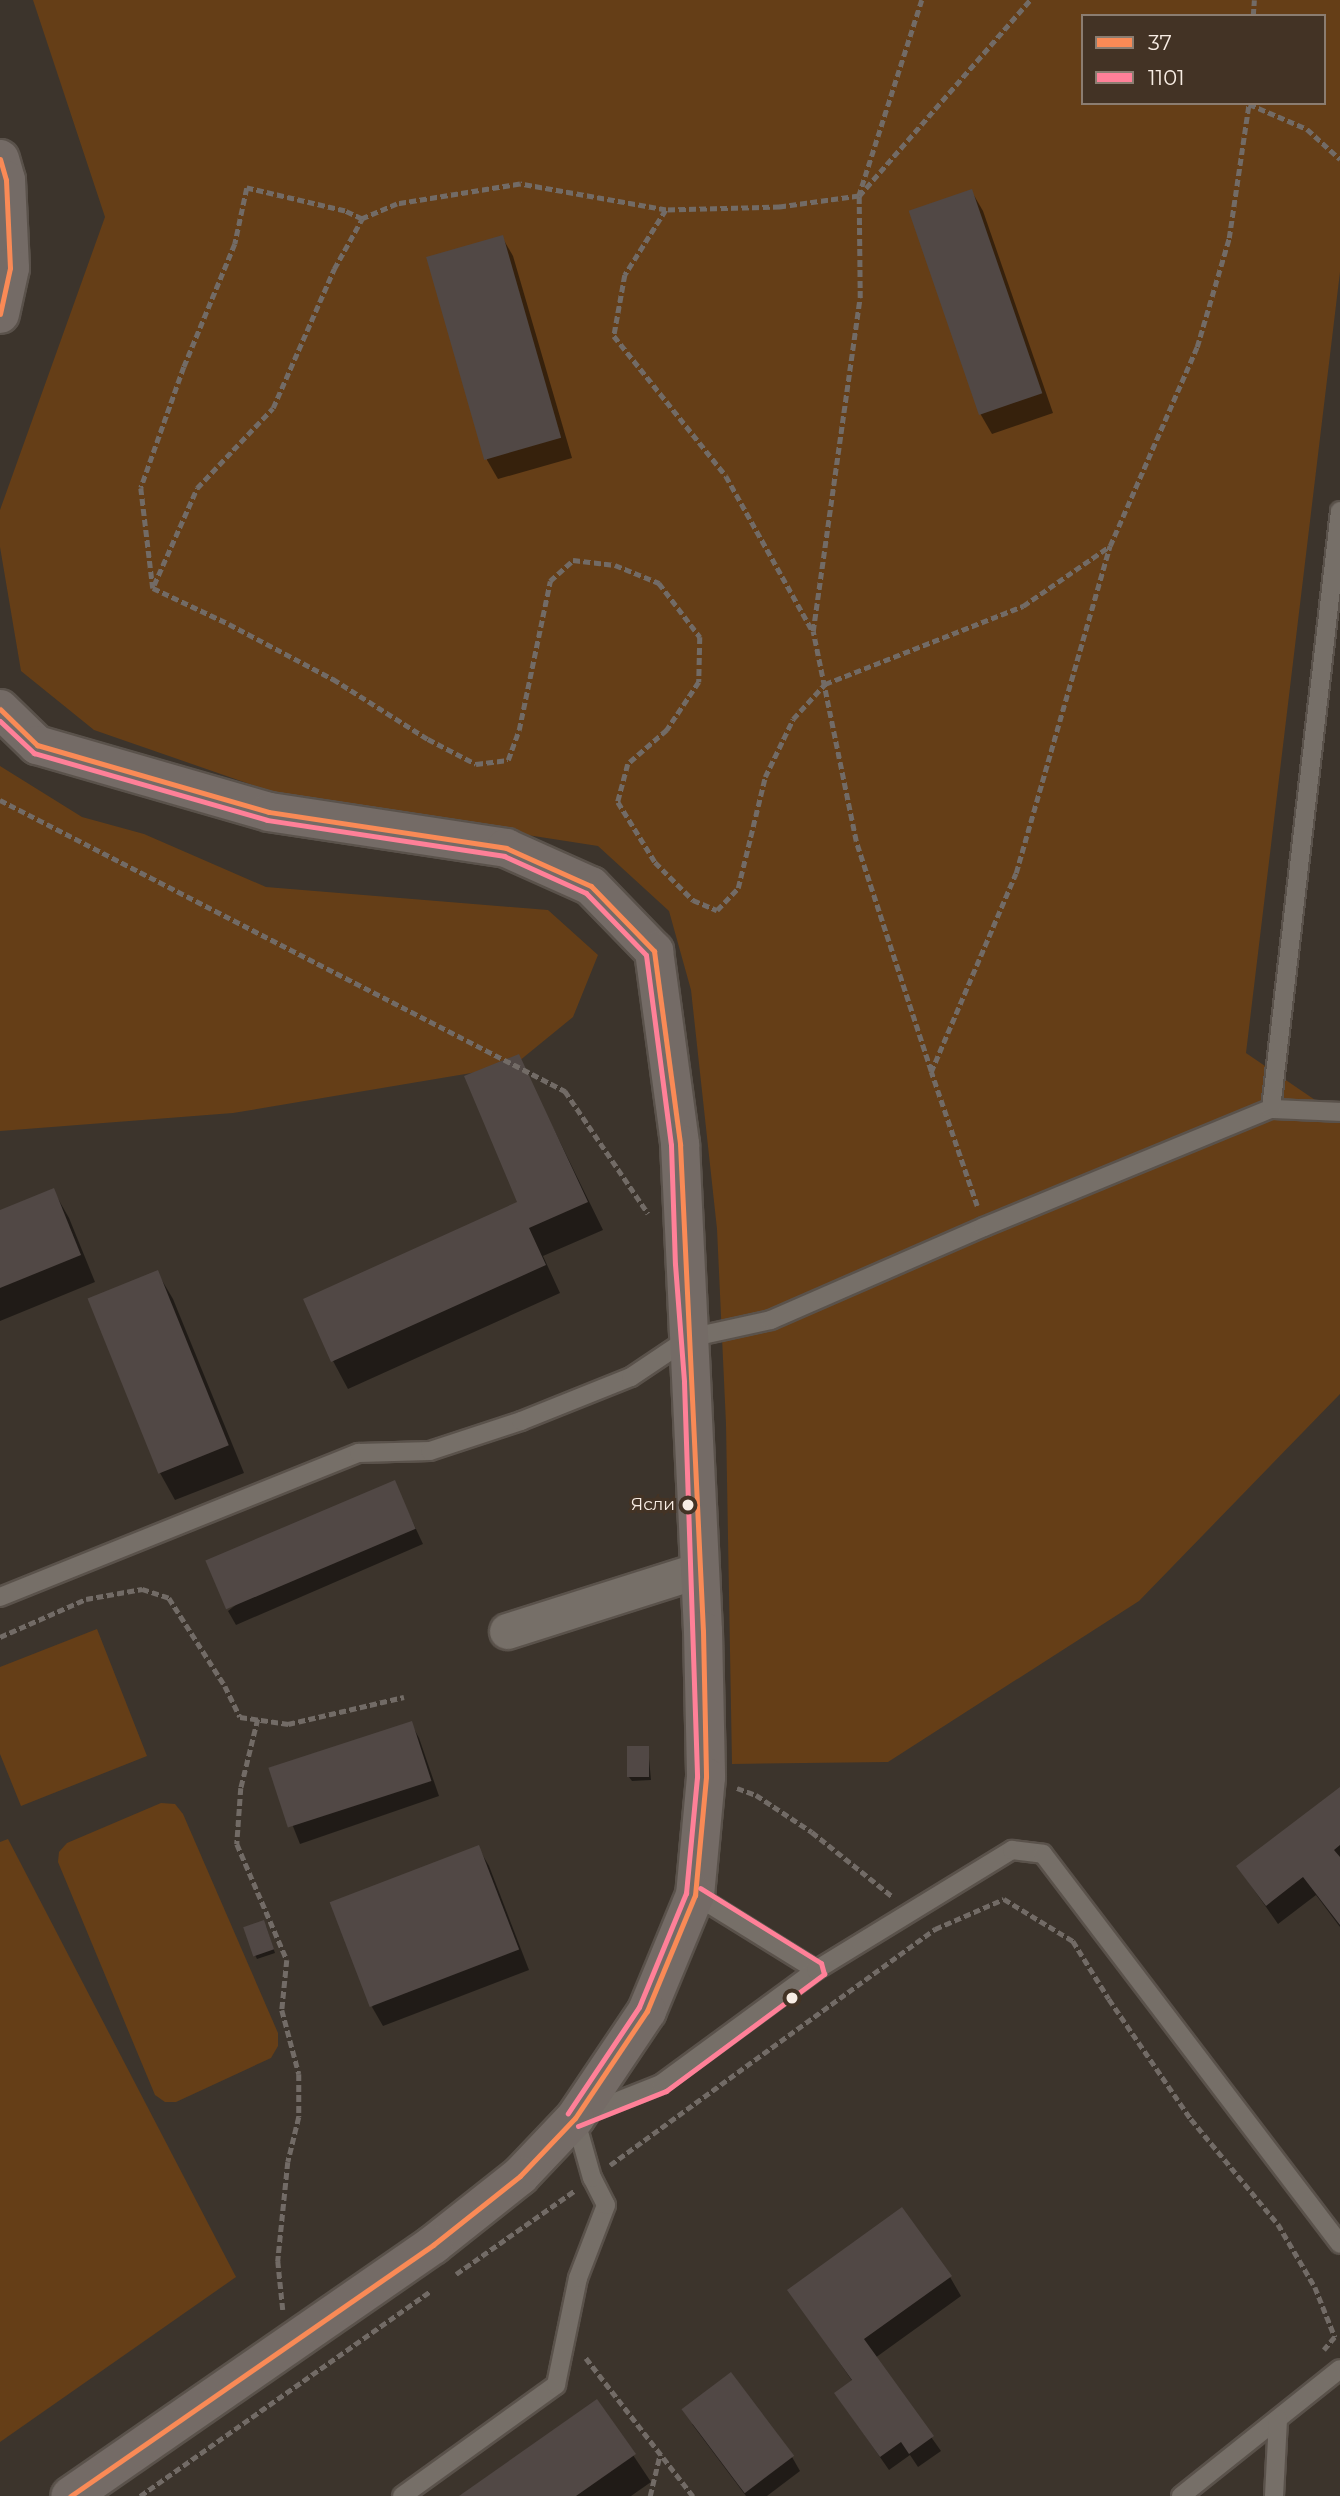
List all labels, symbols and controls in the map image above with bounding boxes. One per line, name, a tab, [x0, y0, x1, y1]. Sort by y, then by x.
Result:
legend	[1081, 14, 1326, 105]
text: 37	[1148, 30, 1172, 55]
text: 1101	[1148, 65, 1185, 90]
place label: Ясли	[631, 1495, 675, 1515]
marker: Ясли	[681, 1498, 695, 1512]
unlabelled marker	[785, 1991, 799, 2005]

